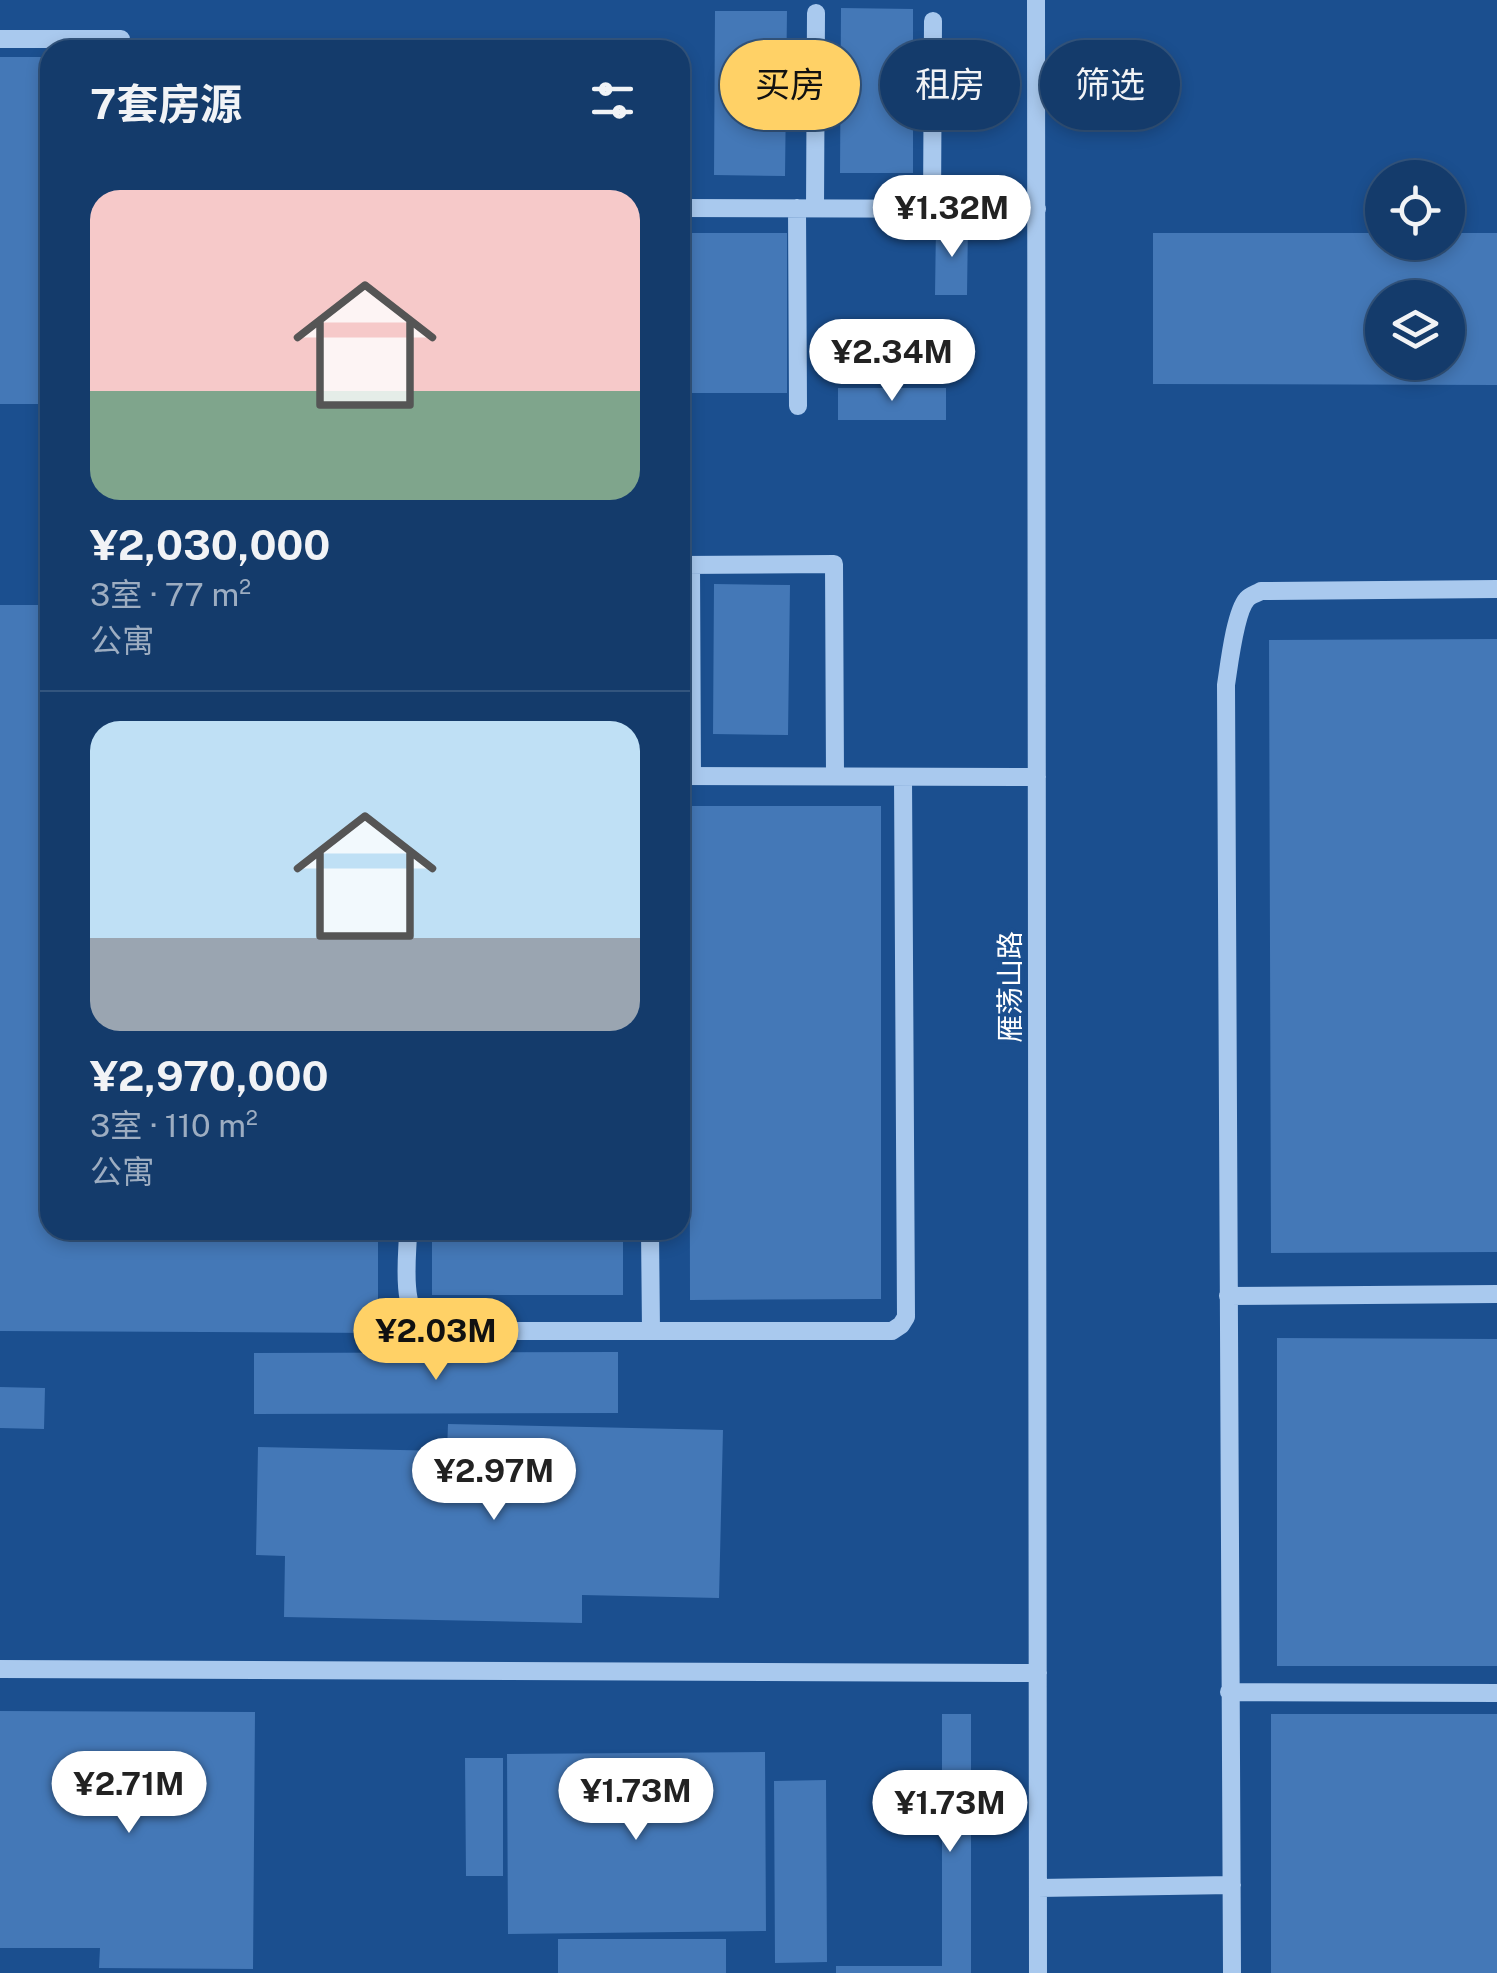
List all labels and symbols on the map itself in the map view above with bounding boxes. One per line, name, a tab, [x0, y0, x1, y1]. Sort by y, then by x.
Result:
pin: ¥1.32M	[871, 175, 1033, 260]
pin: ¥2.34M	[811, 319, 973, 404]
street label: 雁荡山路	[993, 931, 1026, 1043]
pin: ¥2.03M	[355, 1298, 517, 1383]
pin: ¥2.97M	[413, 1438, 575, 1523]
pin: ¥2.71M	[48, 1751, 210, 1836]
pin: ¥1.73M	[555, 1758, 717, 1843]
pin: ¥1.73M	[869, 1770, 1031, 1855]

